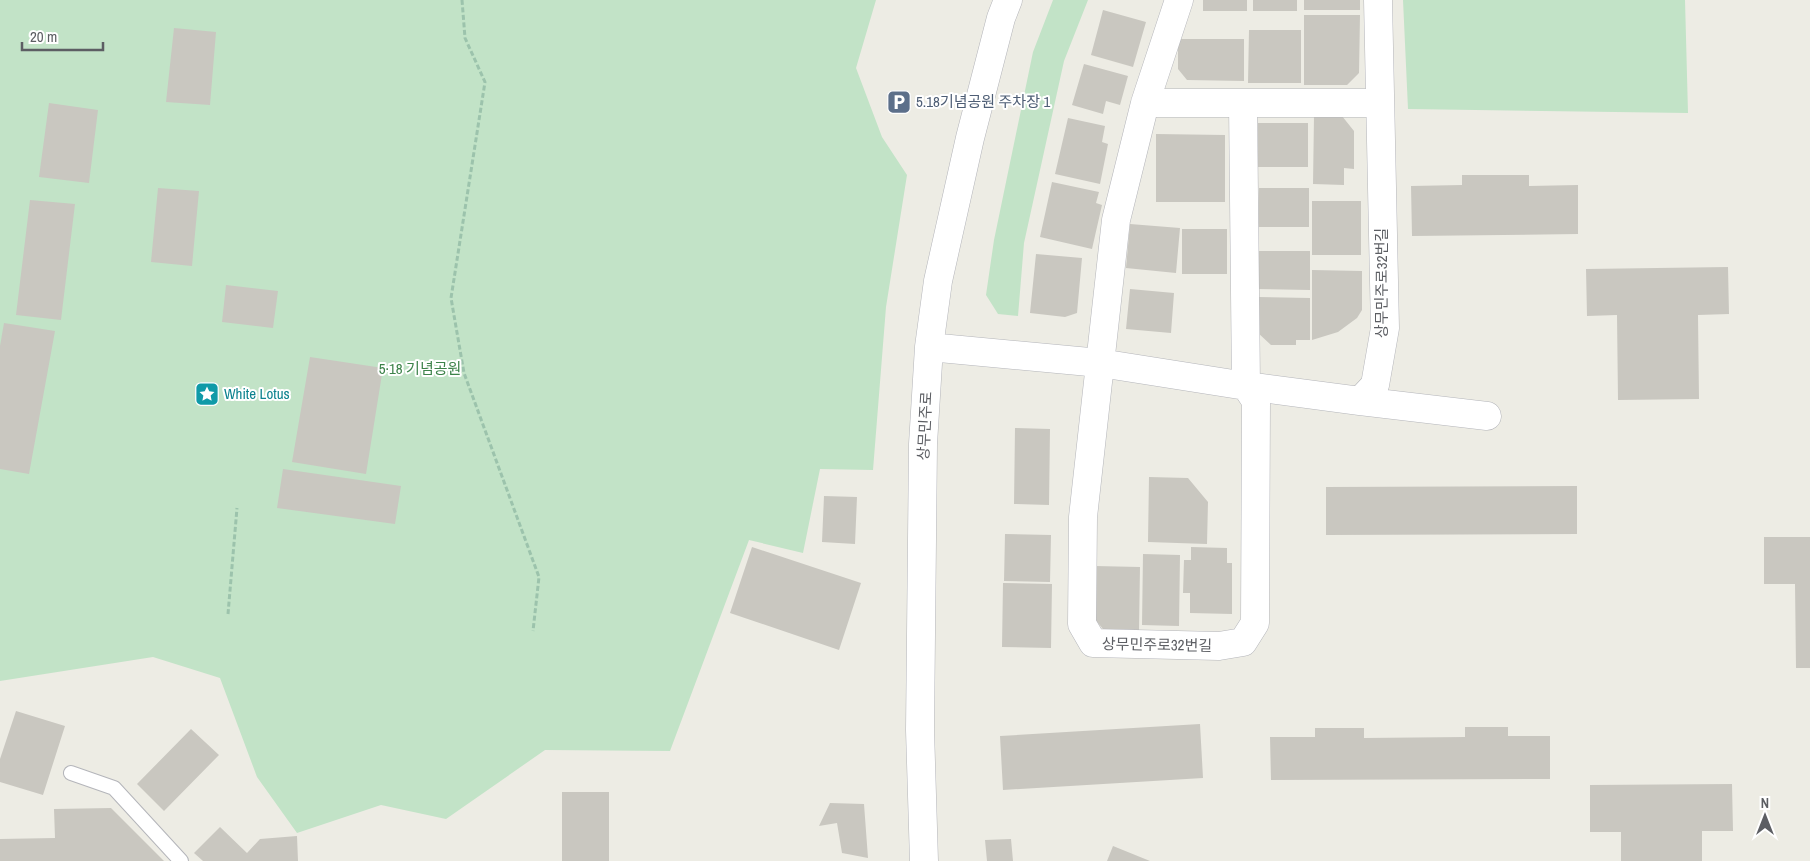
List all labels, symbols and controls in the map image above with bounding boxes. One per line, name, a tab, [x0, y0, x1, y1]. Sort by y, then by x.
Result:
scale bar	[22, 20, 104, 52]
text: 20 m	[30, 26, 57, 47]
parking icon: 5.18기념공원 주차장 1	[886, 89, 912, 115]
place label: 5.18기념공원 주차장 1	[916, 91, 1050, 112]
street label: 상무민주로32번길	[1371, 228, 1392, 338]
park label: 5·18 기념공원	[379, 358, 461, 379]
place icon: White Lotus	[194, 381, 220, 407]
place label: White Lotus	[224, 383, 290, 404]
street label: 상무민주로	[912, 391, 937, 461]
street label: 상무민주로32번길	[1102, 633, 1212, 656]
north arrow	[1740, 791, 1790, 841]
text: N	[1761, 794, 1769, 812]

